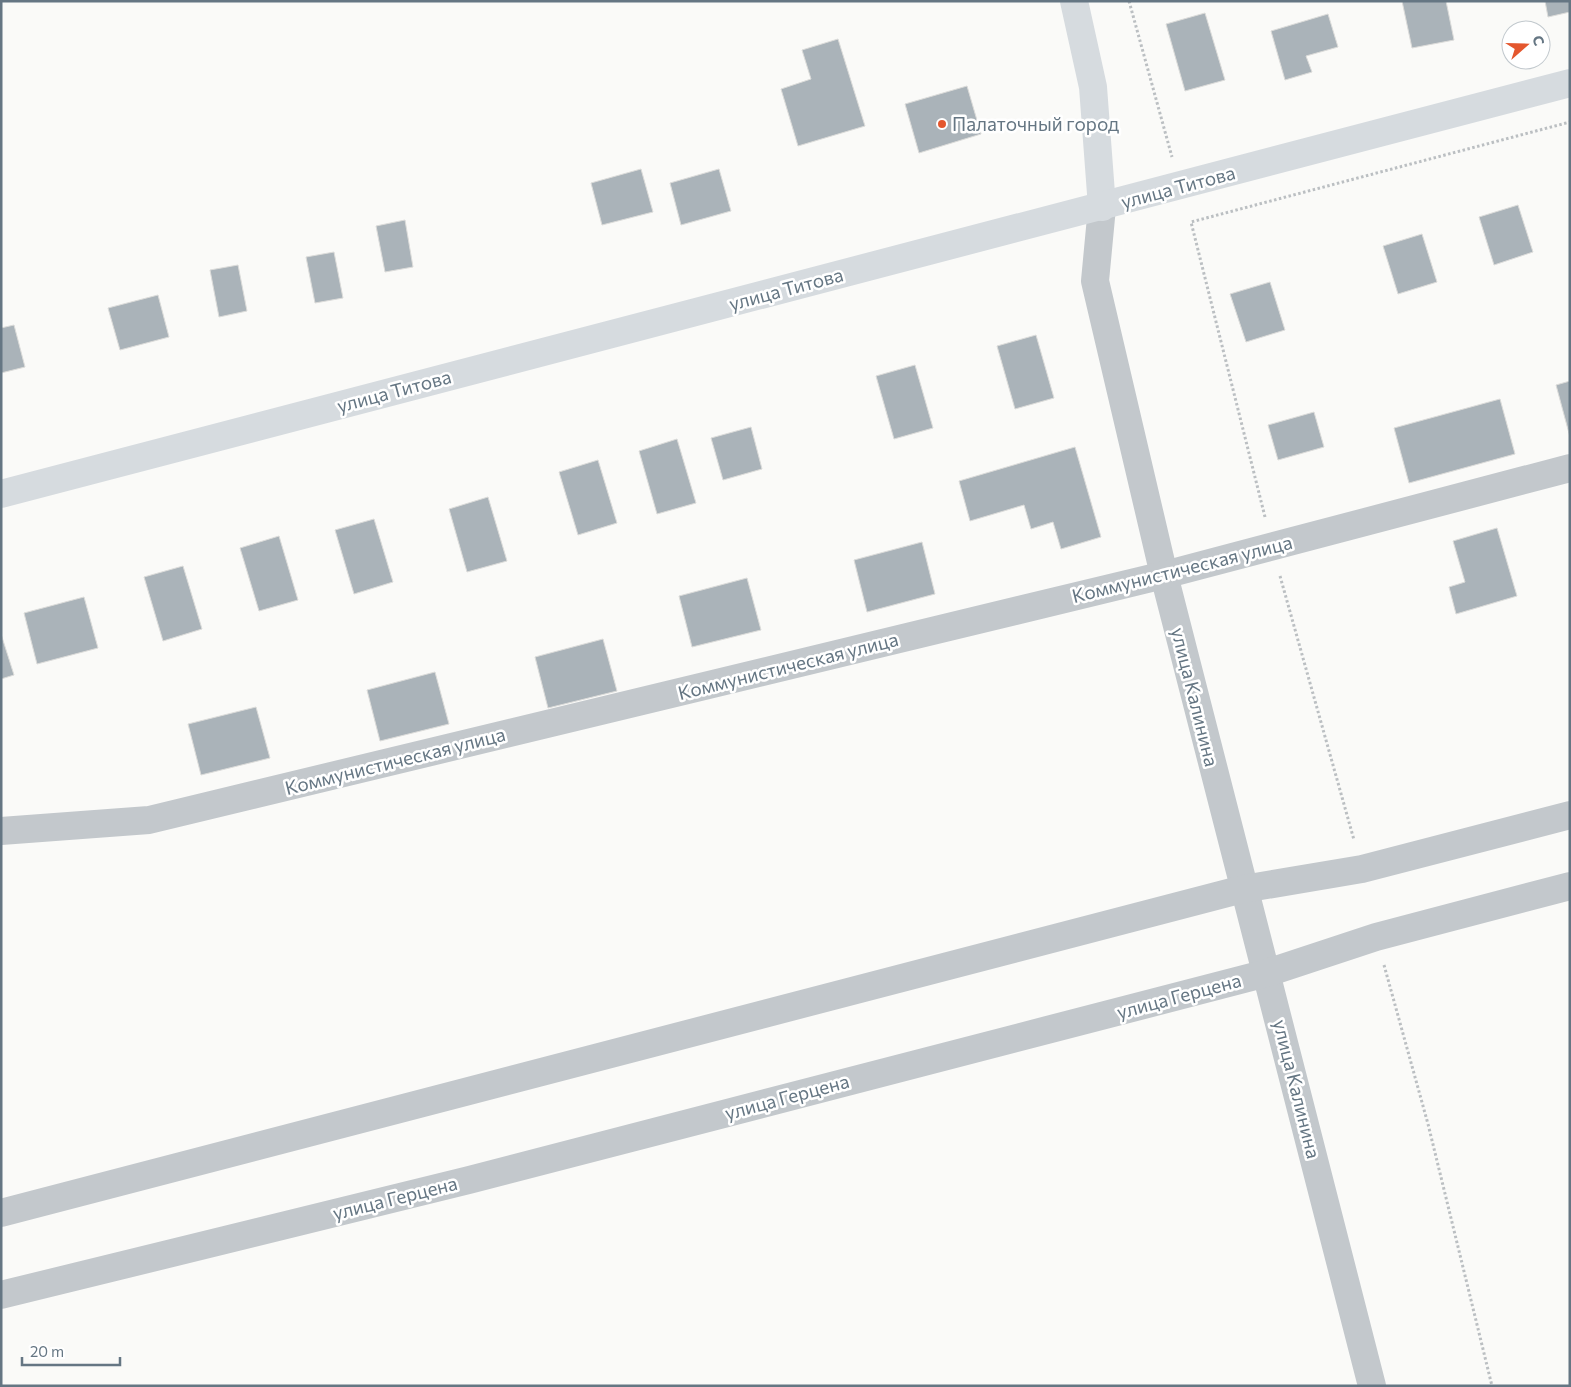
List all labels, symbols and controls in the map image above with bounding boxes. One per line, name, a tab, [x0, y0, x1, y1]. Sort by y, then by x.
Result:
north arrow	[1501, 20, 1551, 70]
text: С	[1529, 33, 1548, 48]
place label: Палаточный город	[952, 112, 1119, 135]
marker: Палаточный город	[936, 118, 948, 130]
street label: улица Титова	[1118, 160, 1237, 213]
street label: улица Титова	[726, 262, 845, 315]
street label: улица Титова	[334, 364, 453, 417]
street label: Коммунистическая улица	[1069, 530, 1294, 607]
street label: улица Калинина	[1167, 625, 1224, 769]
street label: Коммунистическая улица	[675, 627, 900, 704]
street label: Коммунистическая улица	[282, 722, 507, 799]
street label: улица Герцена	[1114, 968, 1244, 1023]
street label: улица Калинина	[1269, 1017, 1326, 1161]
street label: улица Герцена	[722, 1069, 852, 1124]
street label: улица Герцена	[330, 1171, 460, 1224]
scale bar	[22, 1334, 120, 1366]
text: 20 m	[30, 1342, 64, 1360]

